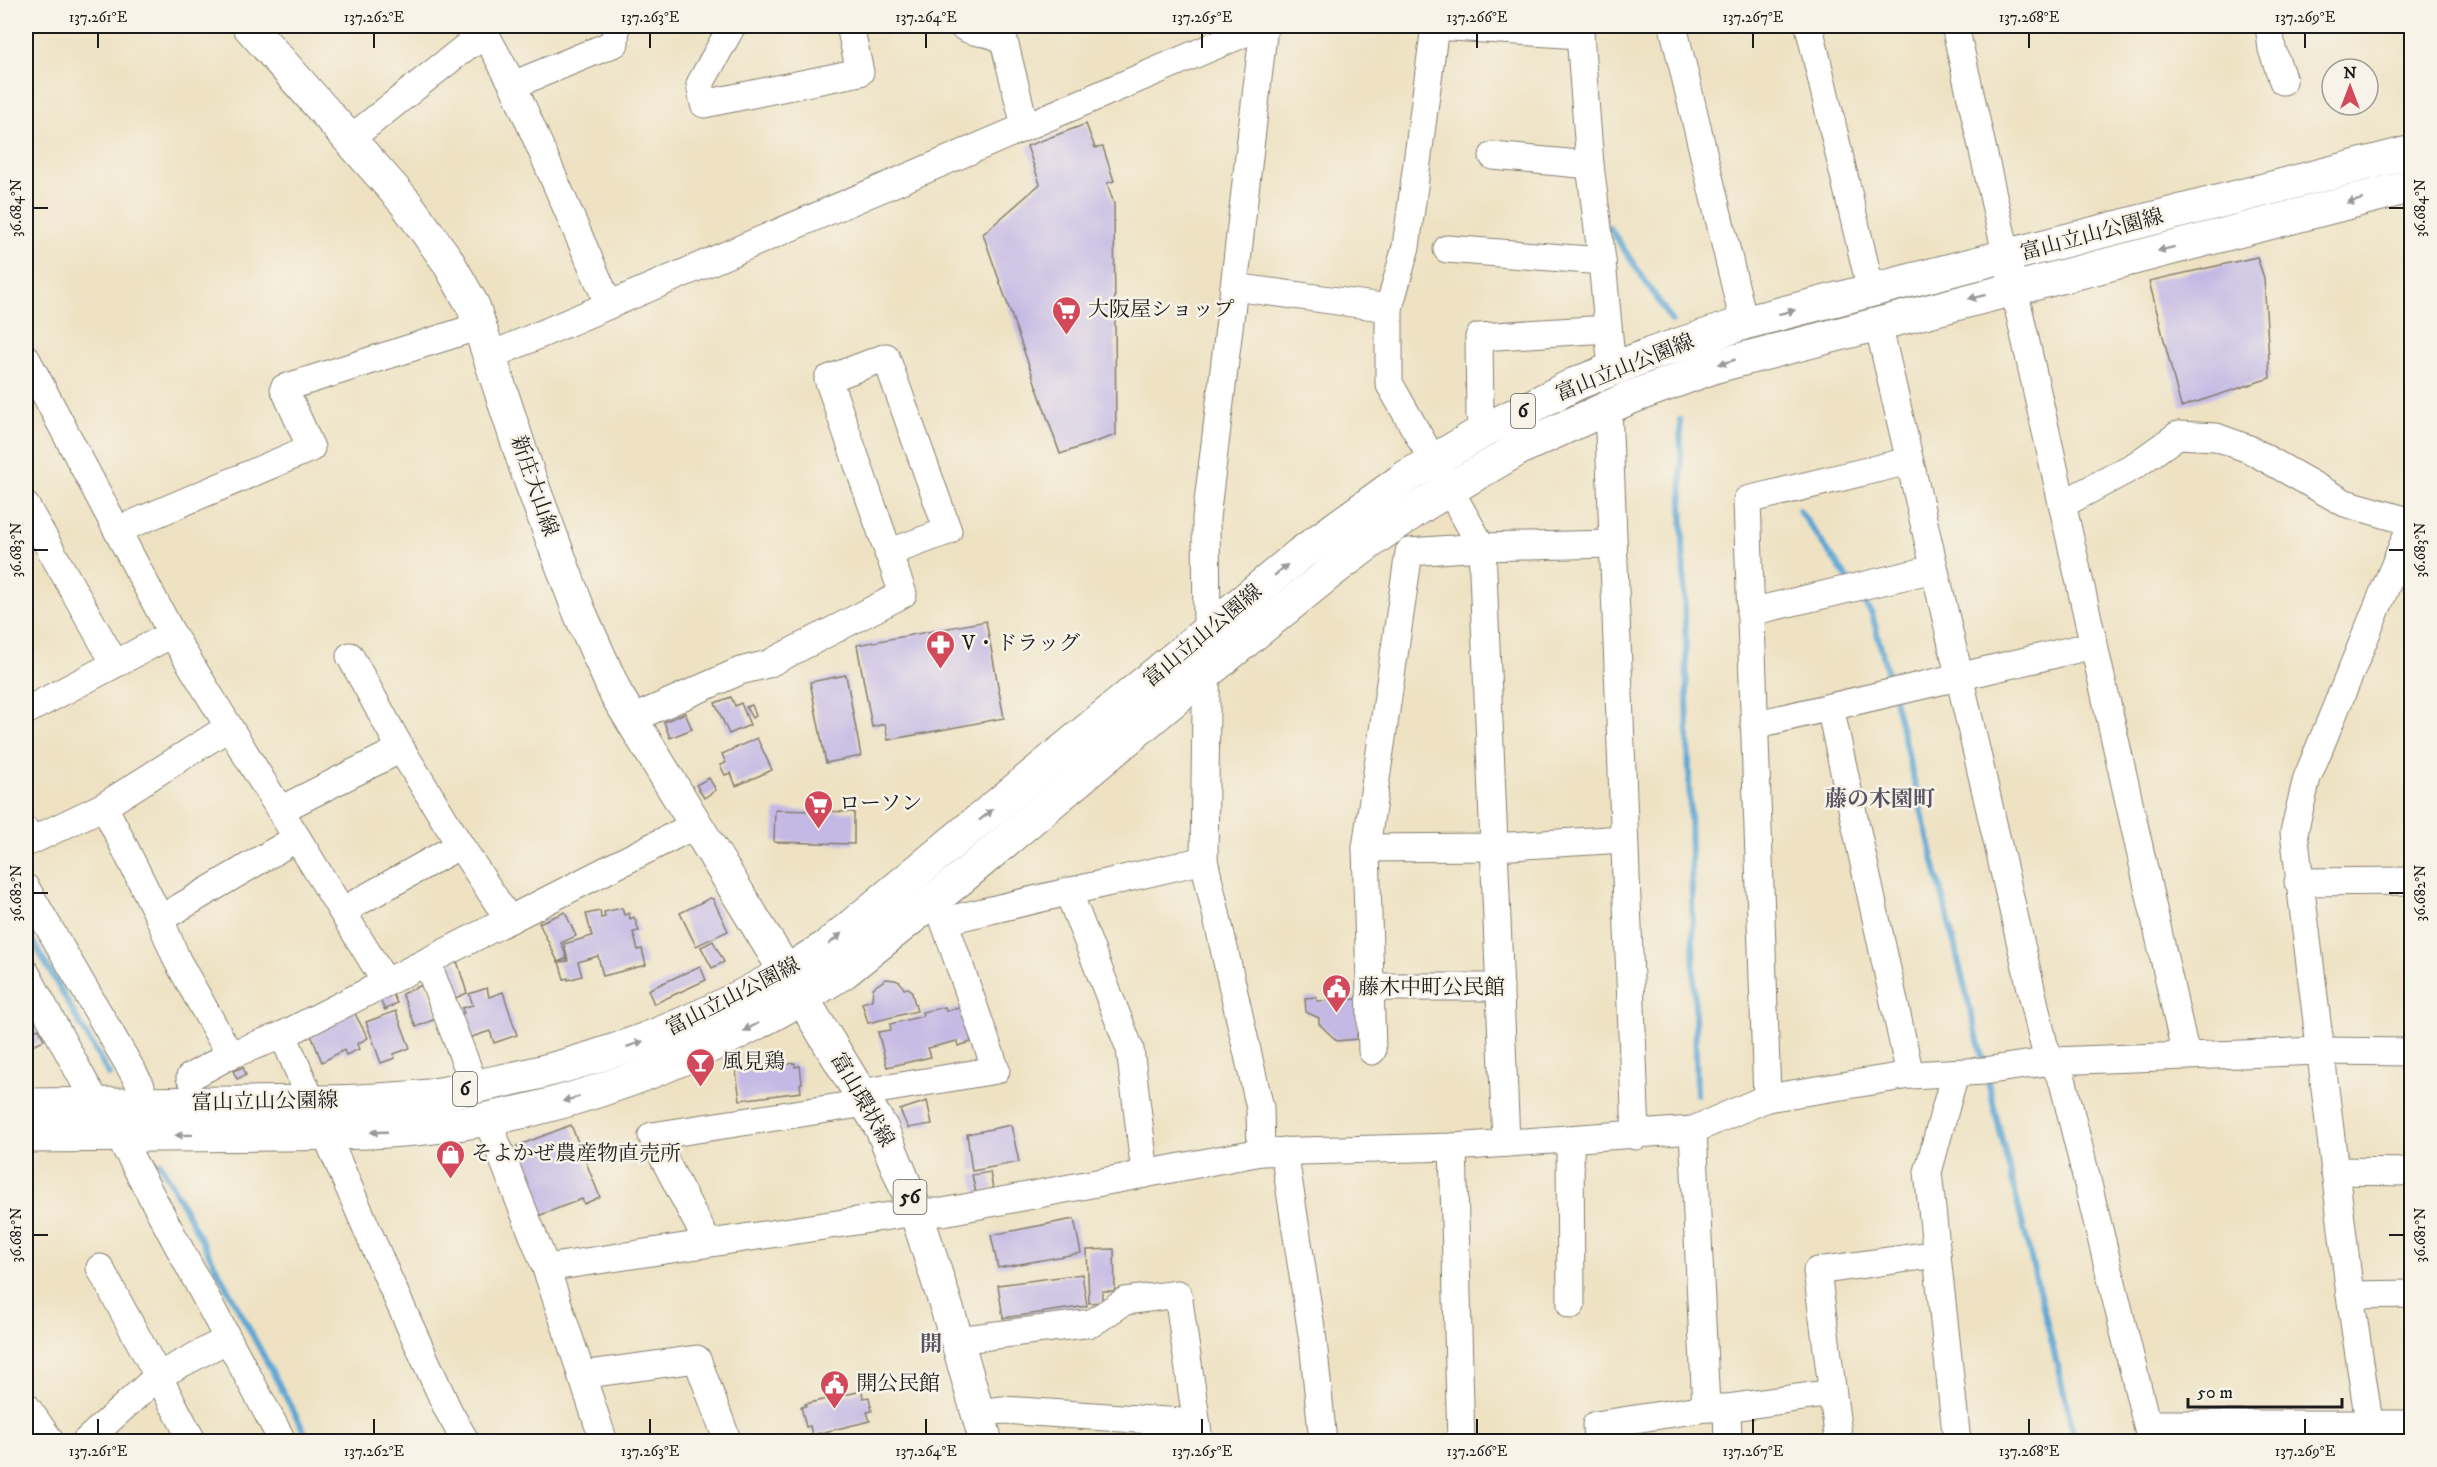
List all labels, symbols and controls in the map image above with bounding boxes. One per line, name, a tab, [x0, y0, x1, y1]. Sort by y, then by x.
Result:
text: 137.261°E	[69, 8, 128, 27]
text: 137.262°E	[344, 8, 405, 27]
text: 137.263°E	[621, 8, 680, 27]
text: 137.264°E	[895, 8, 957, 27]
text: 137.265°E	[1172, 8, 1233, 27]
text: 137.266°E	[1447, 8, 1508, 27]
text: 137.267°E	[1723, 8, 1784, 27]
text: 137.268°E	[1999, 8, 2060, 27]
text: 137.269°E	[2275, 8, 2336, 27]
north arrow	[2320, 57, 2380, 117]
text: N	[2343, 63, 2357, 83]
text: 36.684°N	[7, 179, 26, 237]
text: 36.684°N	[2411, 179, 2430, 237]
one-way arrow	[2346, 196, 2364, 206]
street label: 富山立山公園線	[2018, 203, 2166, 267]
one-way arrow	[2157, 244, 2175, 254]
one-way arrow	[1968, 293, 1986, 303]
supermarket icon: 大阪屋ショップ	[1051, 294, 1083, 336]
place label: 大阪屋ショップ	[1088, 297, 1235, 323]
one-way arrow	[1778, 307, 1796, 317]
street label: 富山立山公園線	[1552, 328, 1698, 408]
one-way arrow	[1718, 358, 1737, 368]
road number: 6	[1511, 394, 1535, 428]
street label: 新庄大山線	[505, 432, 563, 540]
text: 36.683°N	[7, 523, 26, 577]
text: 36.683°N	[2411, 523, 2430, 577]
one-way arrow	[1273, 564, 1289, 577]
street label: 富山立山公園線	[1138, 579, 1268, 693]
pharmacy icon: V・ドラッグ	[925, 628, 957, 670]
place label: V・ドラッグ	[961, 631, 1080, 657]
district label: 藤の木園町	[1825, 786, 1935, 813]
supermarket icon: ローソン	[802, 788, 834, 830]
place label: ローソン	[839, 791, 922, 817]
one-way arrow	[978, 809, 994, 822]
text: 36.682°N	[7, 865, 26, 921]
text: 36.682°N	[2411, 865, 2430, 921]
one-way arrow	[827, 933, 842, 946]
street label: 富山立山公園線	[662, 952, 804, 1042]
public building icon: 藤木中町公民館	[1321, 972, 1353, 1014]
place label: 藤木中町公民館	[1358, 975, 1505, 1001]
one-way arrow	[743, 1022, 760, 1032]
one-way arrow	[626, 1038, 644, 1048]
bar icon: 風見鶏	[685, 1046, 717, 1088]
street label: 富山環状線	[824, 1048, 900, 1152]
place label: 風見鶏	[722, 1049, 785, 1075]
road number: 6	[453, 1072, 477, 1106]
street label: 富山立山公園線	[191, 1088, 339, 1116]
one-way arrow	[562, 1095, 580, 1105]
one-way arrow	[369, 1127, 388, 1136]
one-way arrow	[174, 1130, 193, 1140]
shop icon: そよかぜ農産物直売所	[434, 1138, 466, 1180]
place label: そよかぜ農産物直売所	[471, 1141, 681, 1167]
road number: 56	[894, 1180, 926, 1214]
text: 36.681°N	[7, 1208, 26, 1262]
text: 36.681°N	[2411, 1208, 2430, 1262]
district label: 開	[920, 1331, 942, 1358]
public building icon: 開公民館	[819, 1368, 851, 1410]
place label: 開公民館	[856, 1371, 940, 1397]
scale bar	[2188, 1371, 2342, 1409]
text: 50 m	[2197, 1382, 2233, 1404]
text: 137.261°E	[69, 1442, 128, 1461]
text: 137.262°E	[344, 1442, 405, 1461]
text: 137.263°E	[621, 1442, 680, 1461]
text: 137.264°E	[895, 1442, 957, 1461]
text: 137.265°E	[1172, 1442, 1233, 1461]
text: 137.266°E	[1447, 1442, 1508, 1461]
text: 137.267°E	[1723, 1442, 1784, 1461]
text: 137.268°E	[1999, 1442, 2060, 1461]
text: 137.269°E	[2275, 1442, 2336, 1461]

